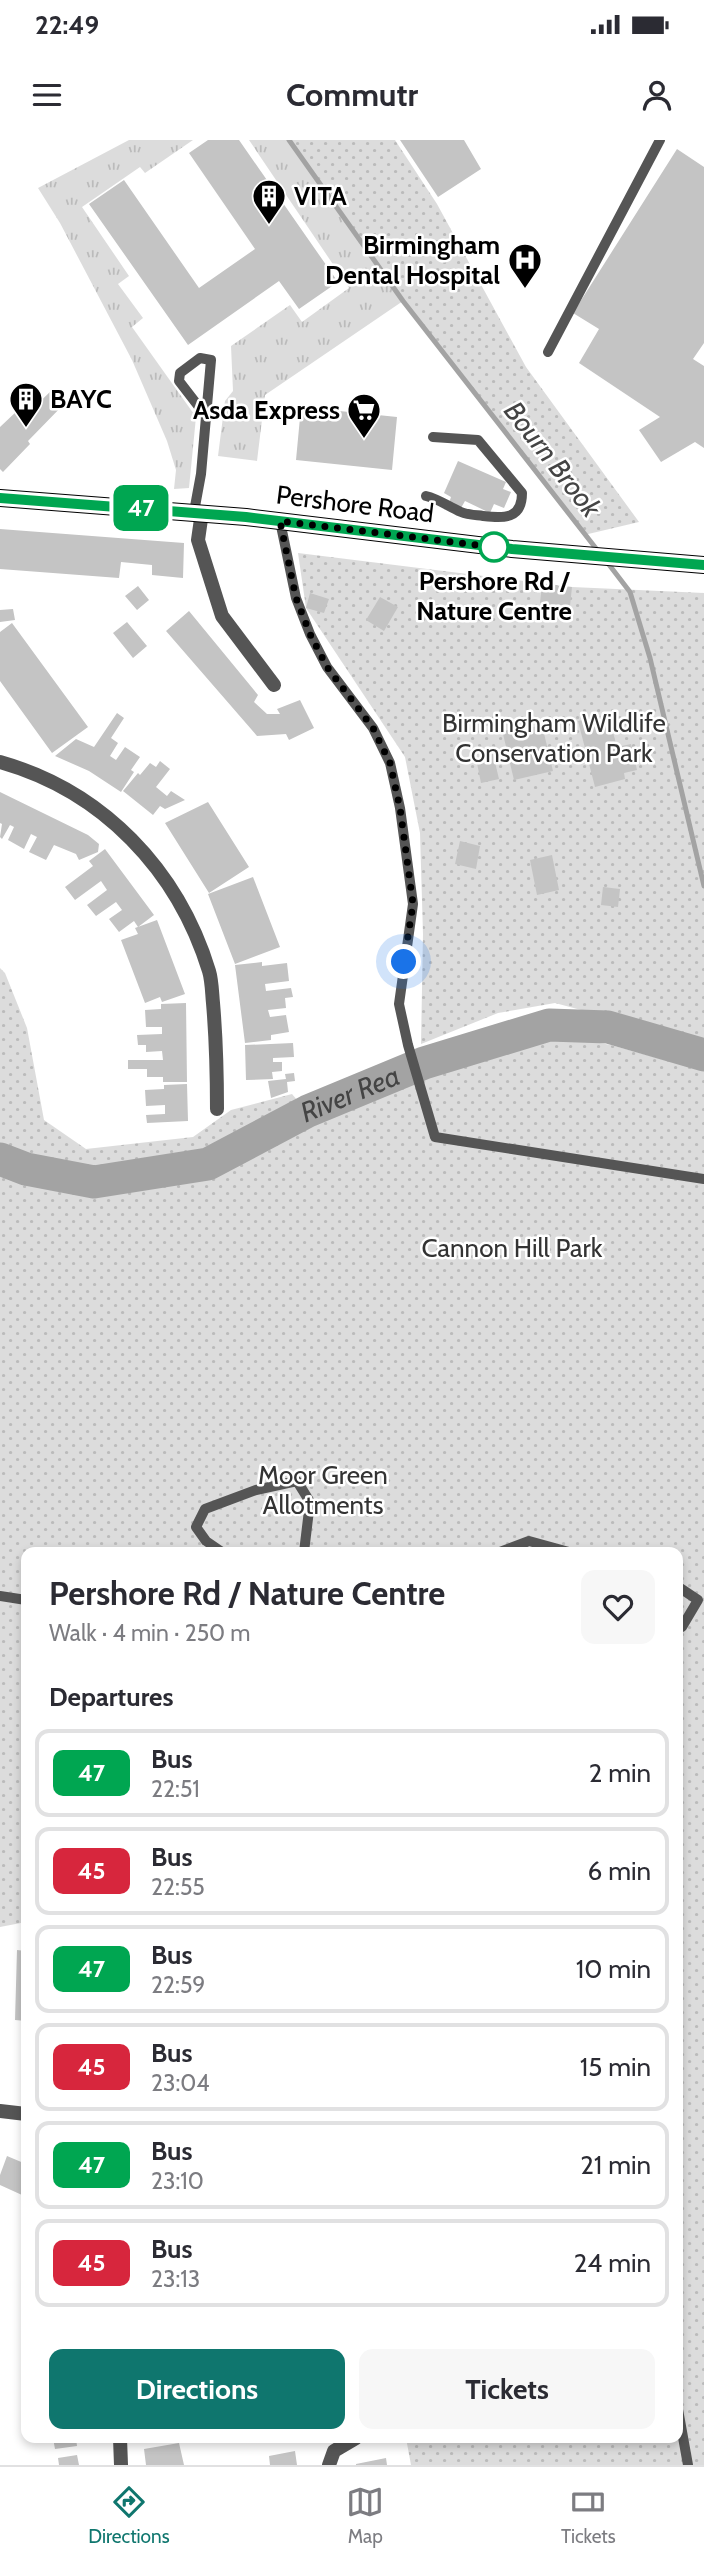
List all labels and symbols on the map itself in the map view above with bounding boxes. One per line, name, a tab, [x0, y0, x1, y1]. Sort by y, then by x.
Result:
building icon: VITA	[250, 177, 288, 226]
place label: VITA	[294, 180, 347, 212]
place label: Birmingham Dental Hospital	[325, 229, 500, 291]
hospital icon: Birmingham Dental Hospital	[506, 241, 544, 290]
building icon: BAYC	[7, 380, 45, 429]
place label: BAYC	[50, 383, 112, 415]
supermarket icon: Asda Express	[345, 391, 383, 440]
place label: Asda Express	[193, 394, 340, 426]
water label: Bourn Brook	[497, 394, 609, 524]
street label: Pershore Road	[274, 478, 436, 530]
line badge: 47	[110, 485, 172, 531]
marker: Pershore Rd / Nature Centre	[479, 532, 509, 562]
place label: Pershore Rd / Nature Centre	[416, 565, 572, 627]
park label: Birmingham Wildlife Conservation Park	[442, 707, 666, 769]
your location	[386, 944, 421, 979]
water label: River Rea	[295, 1058, 405, 1129]
park label: Cannon Hill Park	[422, 1232, 603, 1264]
park label: Moor Green Allotments	[258, 1459, 388, 1521]

